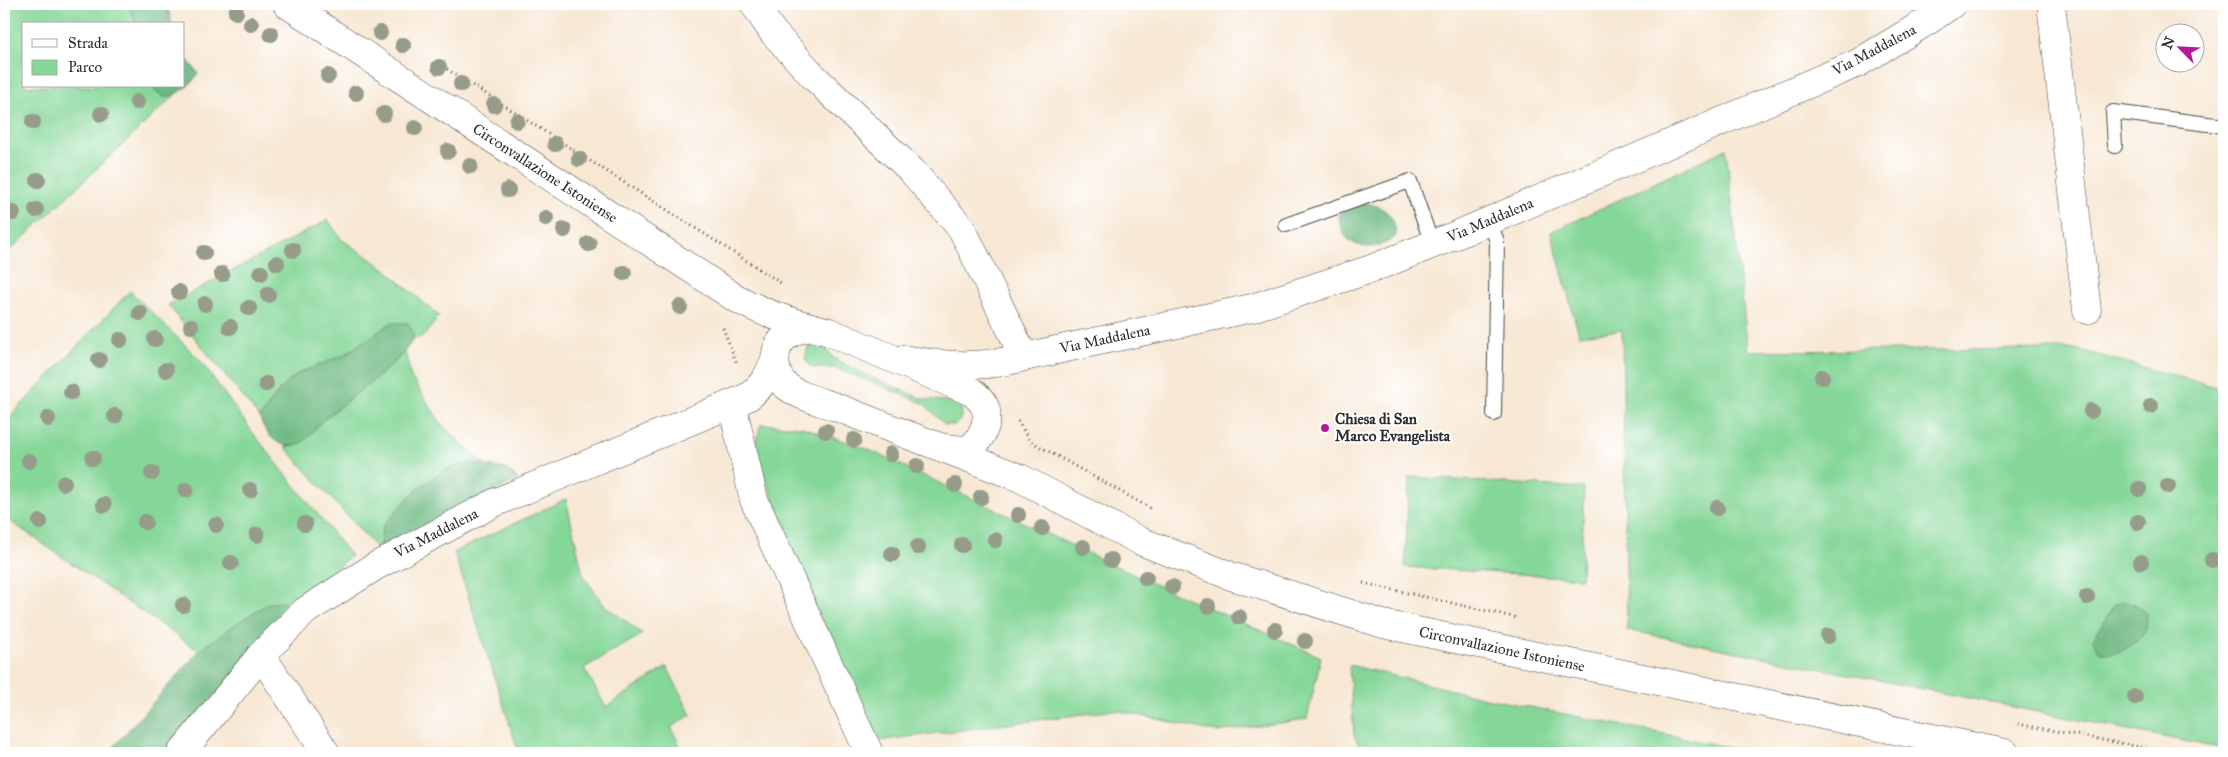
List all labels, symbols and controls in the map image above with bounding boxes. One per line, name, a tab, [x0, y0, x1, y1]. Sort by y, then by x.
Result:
street label: Via Maddalena	[1828, 20, 1919, 80]
legend	[22, 22, 185, 88]
north arrow	[2156, 22, 2206, 72]
text: Strada	[68, 34, 108, 52]
text: N	[2158, 34, 2179, 52]
text: Parco	[68, 58, 103, 76]
street label: Circonvallazione Istoniense	[469, 119, 621, 227]
street label: Via Maddalena	[1443, 193, 1536, 247]
street label: Via Maddalena	[1057, 320, 1153, 358]
place label: Chiesa di San Marco Evangelista	[1335, 410, 1451, 446]
marker: Chiesa di San Marco Evangelista	[1319, 422, 1331, 434]
street label: Via Maddalena	[390, 504, 482, 562]
street label: Circonvallazione Istoniense	[1417, 623, 1587, 675]

